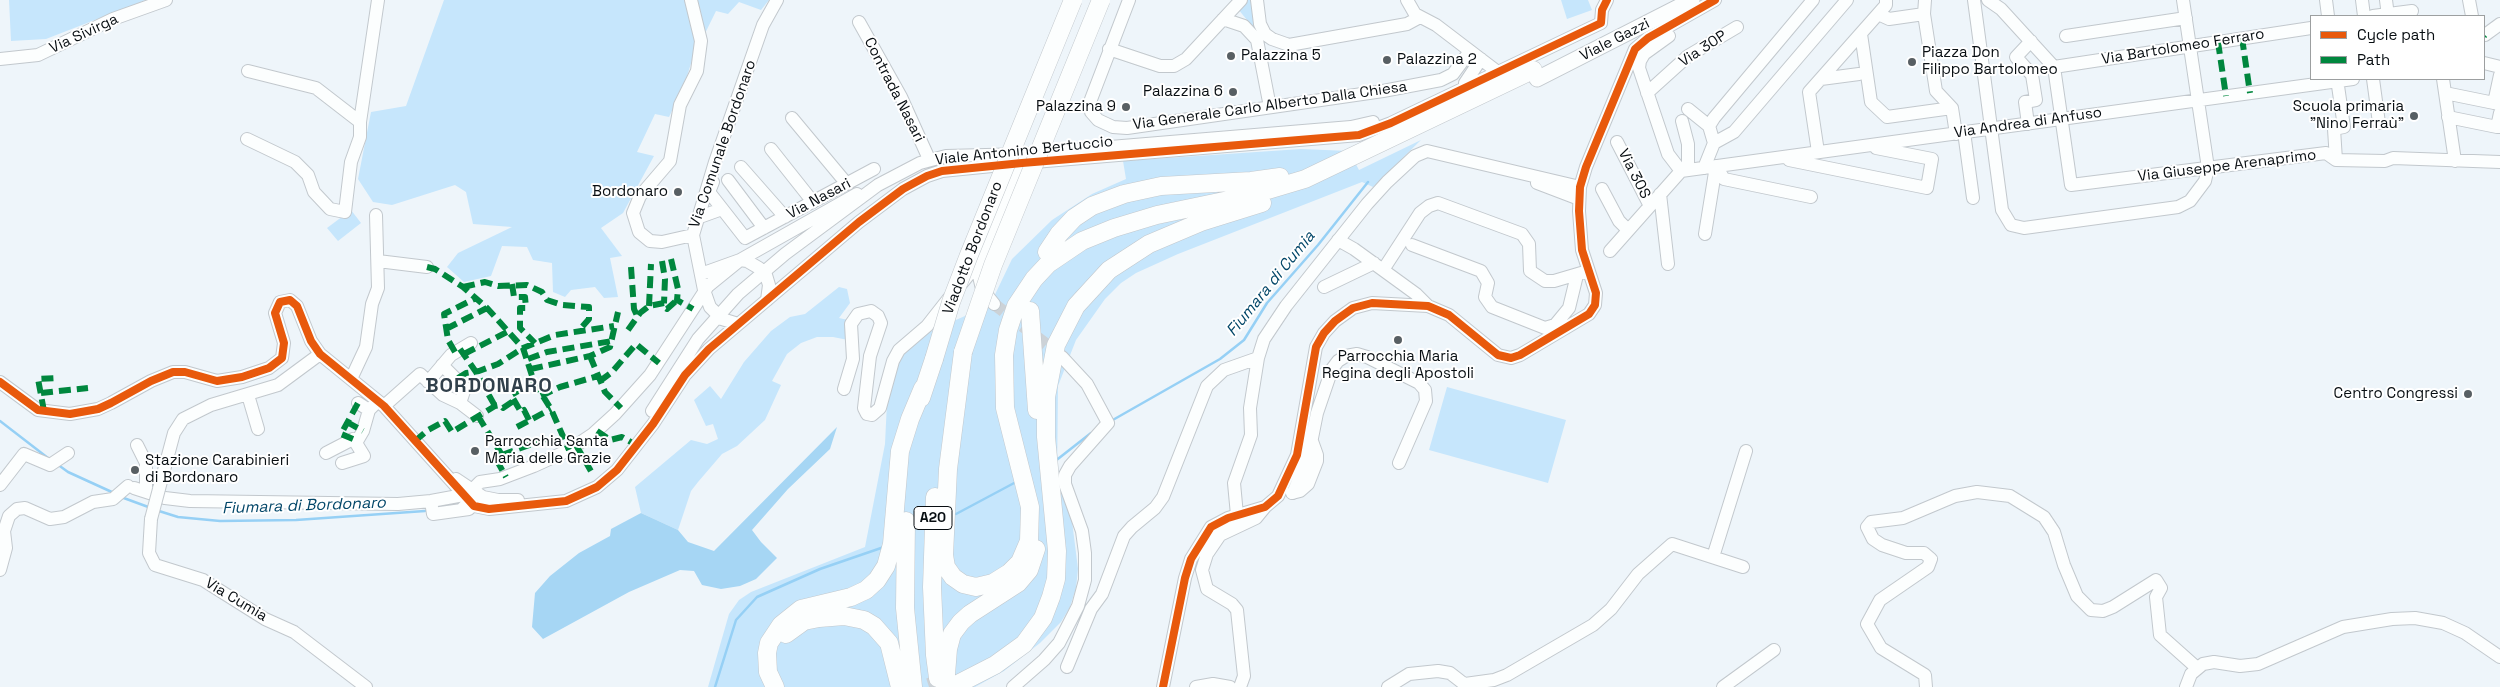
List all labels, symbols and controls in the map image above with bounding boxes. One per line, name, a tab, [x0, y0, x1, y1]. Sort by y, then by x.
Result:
street label: Via Sivirga	[47, 10, 121, 58]
street label: Viale Gazzi	[1577, 15, 1653, 65]
legend	[2310, 15, 2485, 80]
street label: Via Bartolomeo Ferraro	[2100, 25, 2266, 69]
text: Cycle path	[2357, 25, 2435, 44]
street label: Via 30P	[1676, 27, 1730, 71]
street label: Contrada Nasari	[860, 35, 928, 145]
place label: Piazza Don Filippo Bartolomeo	[1922, 44, 2058, 79]
place label: Palazzina 5	[1241, 47, 1321, 65]
marker: Palazzina 5	[1225, 50, 1237, 62]
text: Path	[2357, 50, 2390, 69]
place label: Palazzina 2	[1397, 51, 1477, 69]
marker: Palazzina 2	[1381, 54, 1393, 66]
marker: Piazza Don Filippo Bartolomeo	[1906, 56, 1918, 68]
street label: Via Comunale Bordonaro	[686, 58, 760, 230]
street label: Via Generale Carlo Alberto Dalla Chiesa	[1132, 78, 1408, 134]
place label: Palazzina 6	[1143, 83, 1223, 101]
marker: Palazzina 6	[1227, 86, 1239, 98]
place label: Palazzina 9	[1036, 98, 1116, 116]
place label: Scuola primaria "Nino Ferraù"	[2293, 98, 2404, 133]
marker: Palazzina 9	[1120, 101, 1132, 113]
street label: Via Andrea di Anfuso	[1953, 104, 2103, 142]
marker: Scuola primaria "Nino Ferraù"	[2408, 110, 2420, 122]
street label: Viale Antonino Bertuccio	[934, 133, 1114, 169]
street label: Via 30S	[1614, 146, 1654, 202]
street label: Via Giuseppe Arenaprimo	[2137, 146, 2317, 186]
street label: Via Nasari	[784, 175, 854, 223]
street label: Viadotto Bordonaro	[939, 179, 1007, 317]
place label: Bordonaro	[592, 183, 668, 201]
marker: Bordonaro	[672, 186, 684, 198]
water label: Fiumara di Cumia	[1223, 228, 1319, 340]
marker: Parrocchia Maria Regina degli Apostoli	[1392, 334, 1404, 346]
place label: Parrocchia Maria Regina degli Apostoli	[1322, 348, 1474, 383]
district label: BORDONARO	[424, 375, 554, 399]
place label: Centro Congressi	[2334, 385, 2458, 403]
marker: Centro Congressi	[2462, 388, 2474, 400]
place label: Parrocchia Santa Maria delle Grazie	[485, 433, 611, 468]
marker: Parrocchia Santa Maria delle Grazie	[469, 445, 481, 457]
place label: Stazione Carabinieri di Bordonaro	[145, 452, 289, 487]
marker: Stazione Carabinieri di Bordonaro	[129, 464, 141, 476]
water label: Fiumara di Bordonaro	[222, 494, 386, 518]
road number: A20	[914, 506, 952, 530]
street label: Via Cumia	[202, 574, 270, 626]

